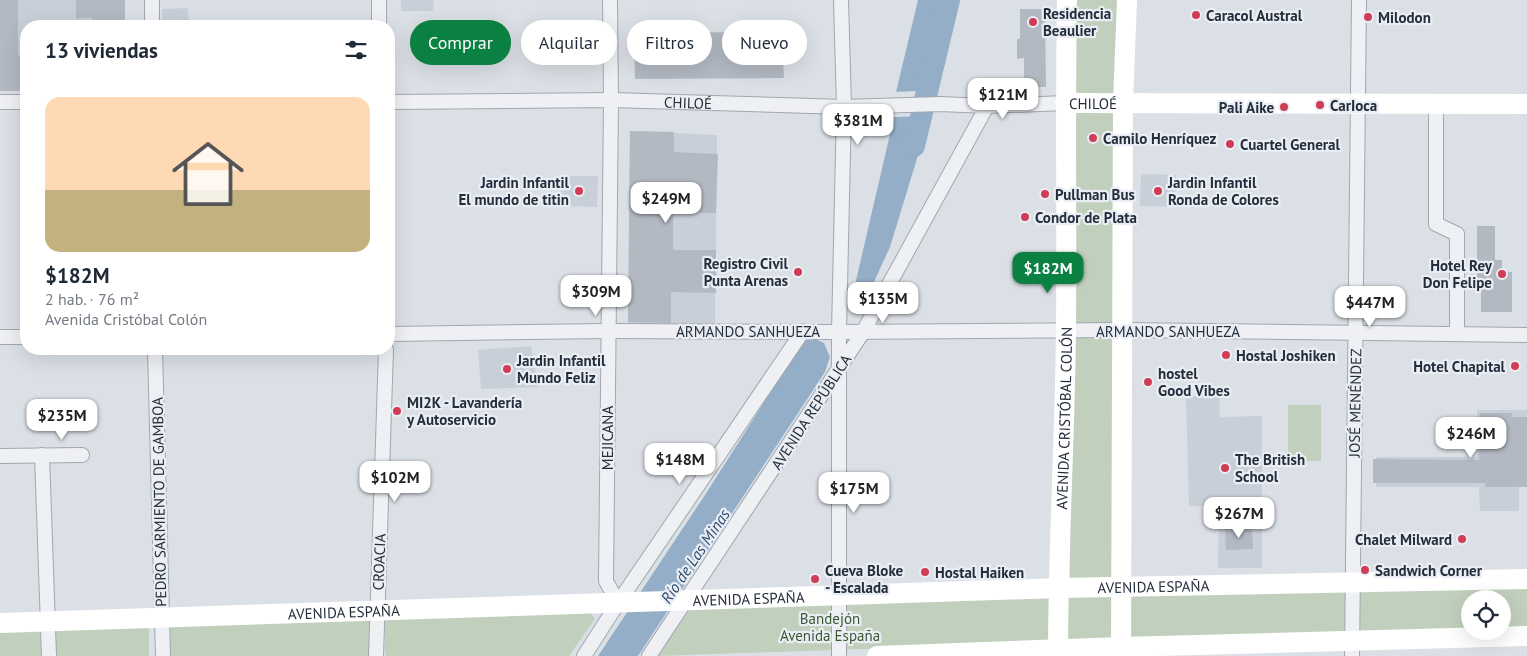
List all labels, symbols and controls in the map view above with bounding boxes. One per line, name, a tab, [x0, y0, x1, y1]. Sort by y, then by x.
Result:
place label: Residencia Beaulier	[1043, 4, 1111, 40]
place label: Caracol Austral	[1206, 6, 1303, 25]
place label: Milodon	[1378, 8, 1431, 27]
marker: Caracol Austral	[1190, 9, 1202, 21]
marker: Milodon	[1362, 11, 1374, 23]
marker: Residencia Beaulier	[1027, 16, 1039, 28]
chip: Comprar	[410, 20, 511, 65]
chip: Alquilar	[521, 20, 617, 65]
chip: Filtros	[627, 20, 712, 65]
chip: Nuevo	[722, 20, 807, 65]
icon: filters	[342, 36, 370, 64]
text: 13 viviendas	[45, 37, 158, 64]
pin: $121M	[968, 78, 1038, 120]
text: $121M	[978, 84, 1028, 104]
street label: CHILOÉ	[664, 92, 712, 113]
street label: CHILOÉ	[1069, 94, 1117, 113]
place label: CarIoca	[1330, 96, 1377, 115]
place label: Pali Aike	[1219, 98, 1274, 117]
marker: CarIoca	[1314, 99, 1326, 111]
marker: Pali Aike	[1278, 101, 1290, 113]
pin: $381M	[823, 104, 893, 146]
text: $381M	[833, 110, 883, 130]
icon: home	[163, 129, 253, 219]
place label: Camilo Henríquez	[1103, 129, 1217, 148]
marker: Camilo Henríquez	[1087, 132, 1099, 144]
place label: Cuartel General	[1240, 135, 1340, 154]
marker: Cuartel General	[1224, 138, 1236, 150]
place label: Jardin Infantil El mundo de titin	[458, 173, 570, 209]
place label: Jardin Infantil Ronda de Colores	[1167, 173, 1279, 209]
pin: $249M	[631, 182, 701, 224]
marker: Jardin Infantil El mundo de titin	[573, 185, 585, 197]
place label: Pullman Bus	[1055, 185, 1135, 204]
marker: Jardin Infantil Ronda de Colores	[1152, 185, 1164, 197]
text: $249M	[641, 188, 691, 208]
marker: Pullman Bus	[1039, 188, 1051, 200]
place label: Condor de Plata	[1035, 208, 1137, 227]
marker: Condor de Plata	[1019, 211, 1031, 223]
pin: $182M	[1013, 252, 1083, 294]
place label: Registro Civil Punta Arenas	[704, 254, 789, 290]
place label: Hotel Rey Don Felipe	[1423, 256, 1493, 292]
text: $182M	[1023, 258, 1073, 278]
text: $182M	[45, 262, 109, 289]
marker: Registro Civil Punta Arenas	[792, 266, 804, 278]
marker: Hotel Rey Don Felipe	[1496, 268, 1508, 280]
pin: $309M	[561, 274, 631, 317]
text: $309M	[571, 281, 621, 301]
pin: $135M	[848, 282, 918, 324]
pin: $447M	[1335, 286, 1405, 328]
text: $135M	[858, 288, 908, 308]
text: 2 hab. · 76 m²	[45, 289, 139, 309]
text: $447M	[1345, 292, 1395, 312]
text: Avenida Cristóbal Colón	[45, 309, 207, 329]
street label: ARMANDO SANHUEZA	[676, 322, 820, 341]
street label: ARMANDO SANHUEZA	[1096, 322, 1240, 341]
street label: AVENIDA CRISTÓBAL COLÓN	[1052, 327, 1076, 510]
place label: Hostal Joshiken	[1236, 346, 1336, 365]
street label: JOSÉ MENÉNDEZ	[1345, 348, 1365, 459]
marker: Hostal Joshiken	[1220, 349, 1232, 361]
place label: Jardin Infantil Mundo Feliz	[516, 351, 606, 387]
street label: AVENIDA REPÚBLICA	[767, 351, 855, 473]
place label: Hotel Chapital	[1413, 357, 1506, 376]
marker: Hotel Chapital	[1509, 360, 1521, 372]
marker: Jardin Infantil Mundo Feliz	[501, 363, 513, 375]
place label: hostel Good Vibes	[1158, 364, 1230, 400]
marker: hostel Good Vibes	[1142, 376, 1154, 388]
place label: MI2K - Lavandería y Autoservicio	[406, 393, 522, 429]
street label: PEDRO SARMIENTO DE GAMBOA	[148, 397, 170, 607]
pin: $235M	[27, 398, 97, 441]
text: $235M	[37, 405, 87, 425]
marker: MI2K - Lavandería y Autoservicio	[391, 405, 403, 417]
street label: MEJICANA	[598, 406, 617, 470]
pin: $246M	[1436, 416, 1506, 459]
text: $246M	[1446, 423, 1496, 443]
pin: $148M	[645, 442, 715, 485]
text: $148M	[655, 449, 705, 469]
place label: The British School	[1235, 450, 1305, 486]
pin: $102M	[360, 460, 430, 503]
marker: The British School	[1219, 462, 1231, 474]
text: $102M	[370, 467, 420, 487]
pin: $175M	[819, 472, 889, 514]
text: $175M	[829, 478, 879, 498]
pin: $267M	[1204, 496, 1274, 539]
text: $267M	[1214, 503, 1264, 523]
water label: Río de Las Minas	[656, 504, 734, 607]
place label: Chalet Milward	[1355, 530, 1452, 549]
street label: CROACIA	[369, 533, 389, 591]
marker: Chalet Milward	[1456, 533, 1468, 545]
place label: Cueva Bloke - Escalada	[825, 561, 904, 597]
place label: Sandwich Corner	[1375, 561, 1483, 580]
place label: Hostal Haiken	[935, 563, 1024, 582]
marker: Sandwich Corner	[1359, 564, 1371, 576]
marker: Hostal Haiken	[919, 566, 931, 578]
marker: Cueva Bloke - Escalada	[809, 573, 821, 585]
street label: AVENIDA ESPAÑA	[1097, 576, 1210, 597]
street label: AVENIDA ESPAÑA	[692, 587, 805, 610]
map controls	[1461, 590, 1511, 640]
button: locate	[1461, 590, 1511, 640]
street label: AVENIDA ESPAÑA	[288, 600, 400, 623]
park label: Bandejón Avenida España	[780, 609, 880, 645]

